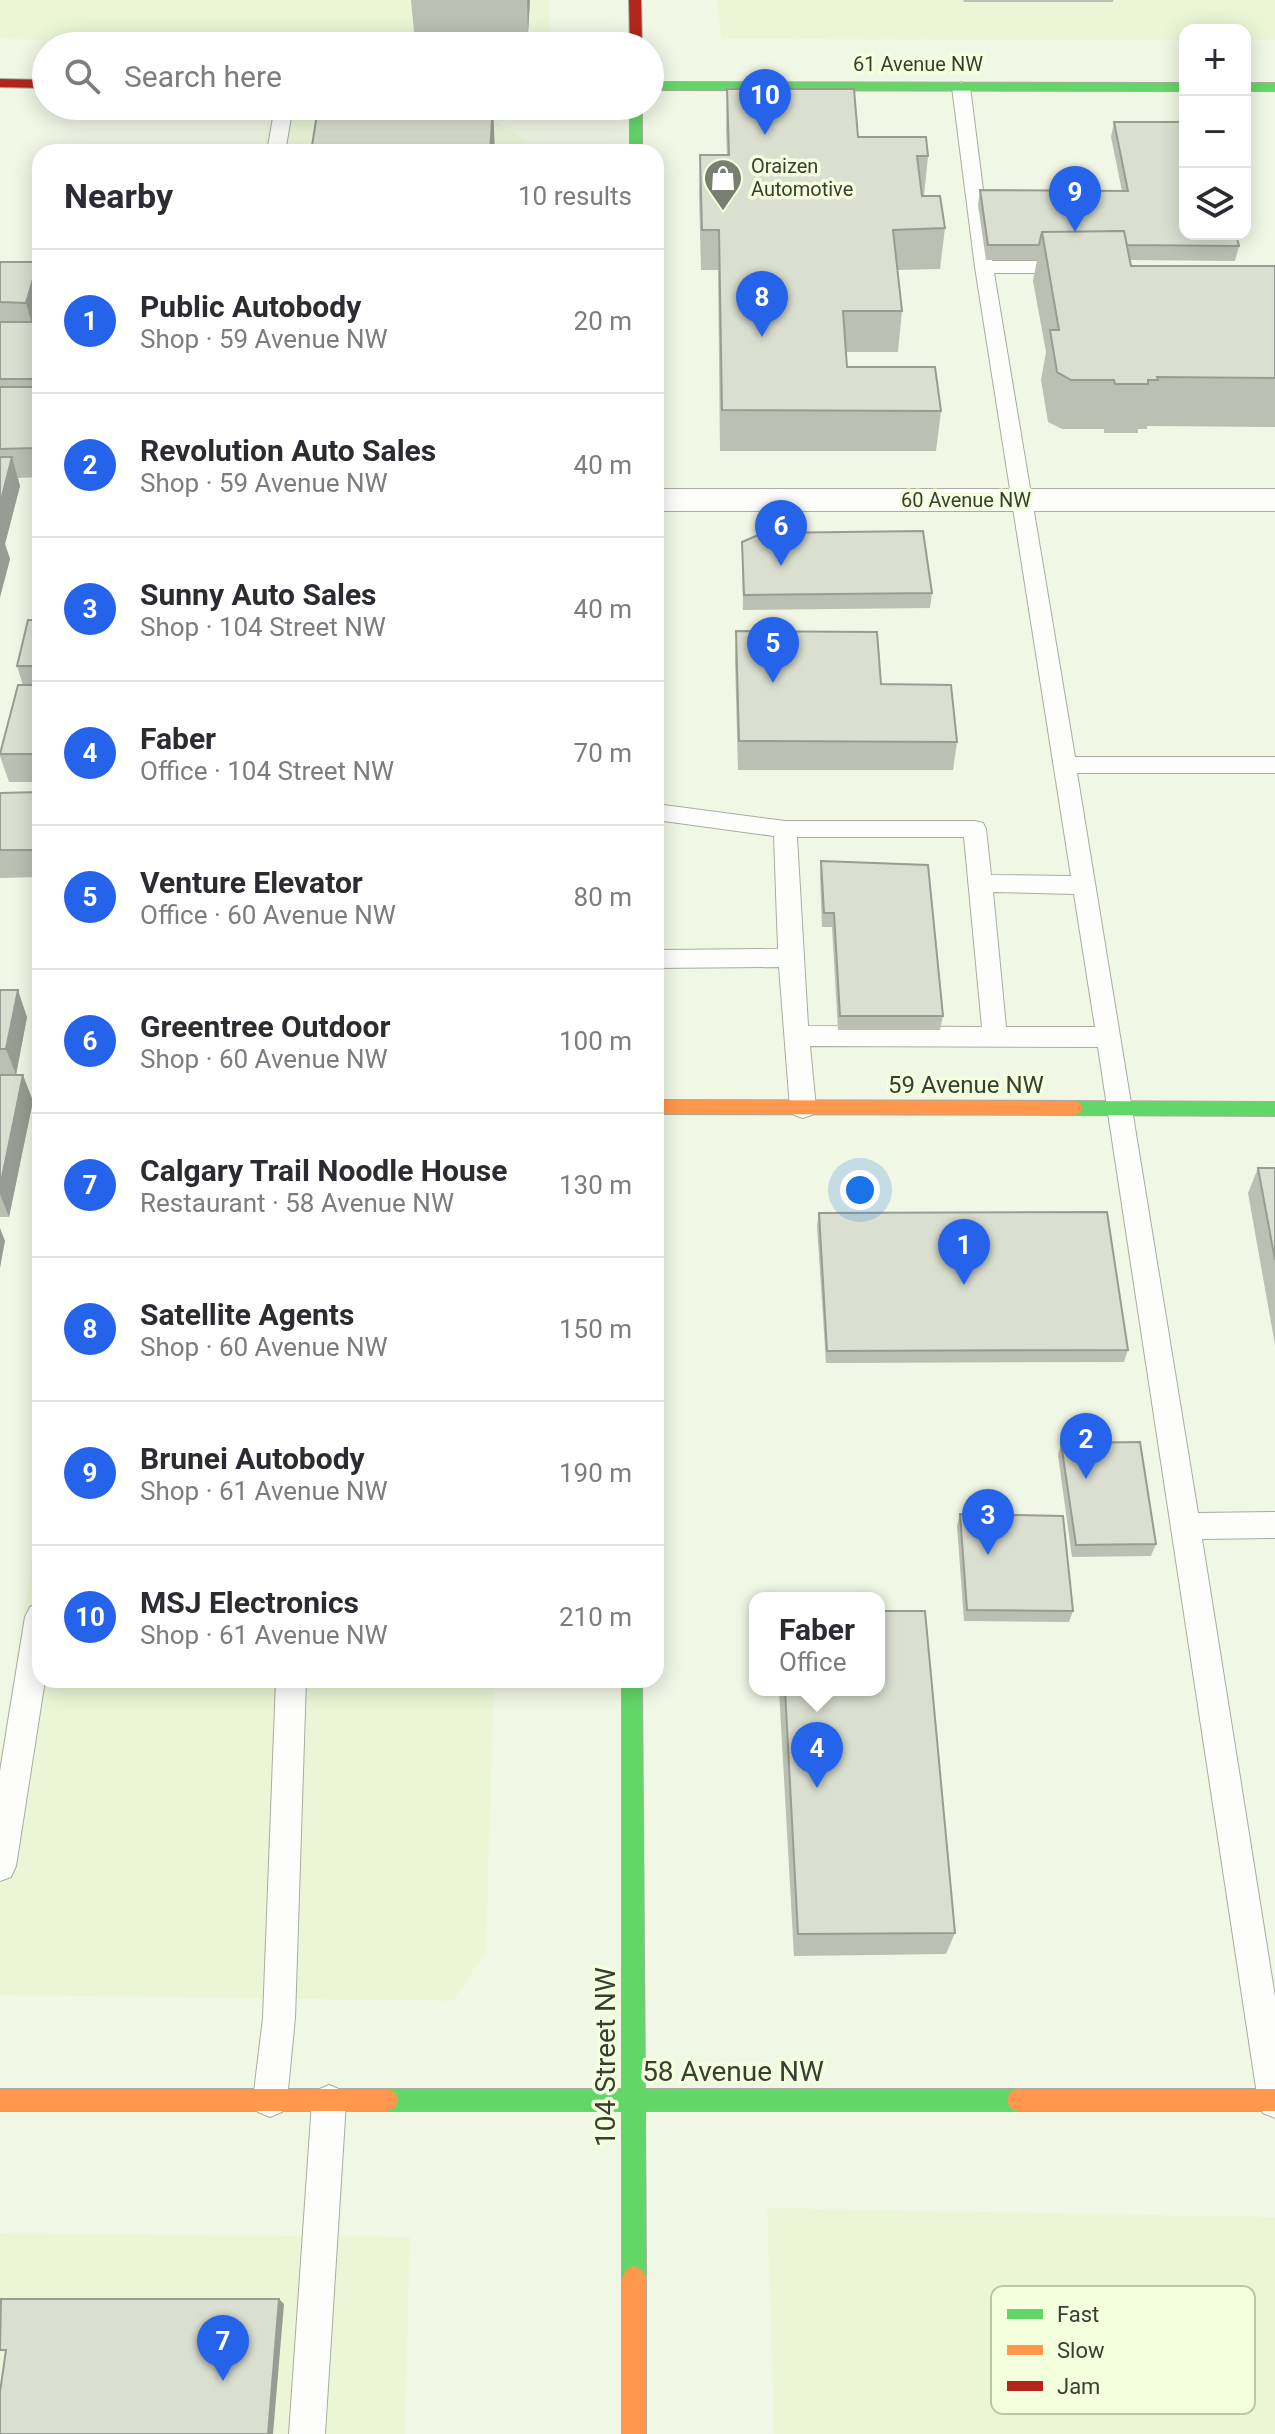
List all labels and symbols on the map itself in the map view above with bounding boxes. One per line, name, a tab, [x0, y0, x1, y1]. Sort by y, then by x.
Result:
street label: 61 Avenue NW	[853, 52, 983, 76]
pin: 10	[739, 69, 791, 135]
place label: Oraizen Automotive	[751, 154, 853, 201]
shop icon: Oraizen Automotive	[702, 157, 744, 212]
pin: 9	[1049, 166, 1101, 232]
pin: 8	[736, 271, 788, 337]
street label: 60 Avenue NW	[901, 488, 1031, 512]
pin: 6	[755, 500, 807, 566]
pin: 5	[747, 617, 799, 683]
street label: 59 Avenue NW	[888, 1071, 1044, 1099]
your location	[840, 1170, 880, 1210]
pin: 1	[938, 1219, 990, 1285]
pin: 2	[1060, 1413, 1112, 1479]
pin: 3	[962, 1489, 1014, 1555]
pin: 4	[791, 1722, 843, 1788]
street label: 104 Street NW	[589, 1967, 622, 2147]
street label: 58 Avenue NW	[642, 2055, 824, 2088]
legend	[991, 2286, 1255, 2414]
text: Fast	[1057, 2302, 1099, 2327]
pin: 7	[197, 2315, 249, 2381]
text: Slow	[1057, 2338, 1105, 2363]
text: Jam	[1057, 2374, 1100, 2399]

